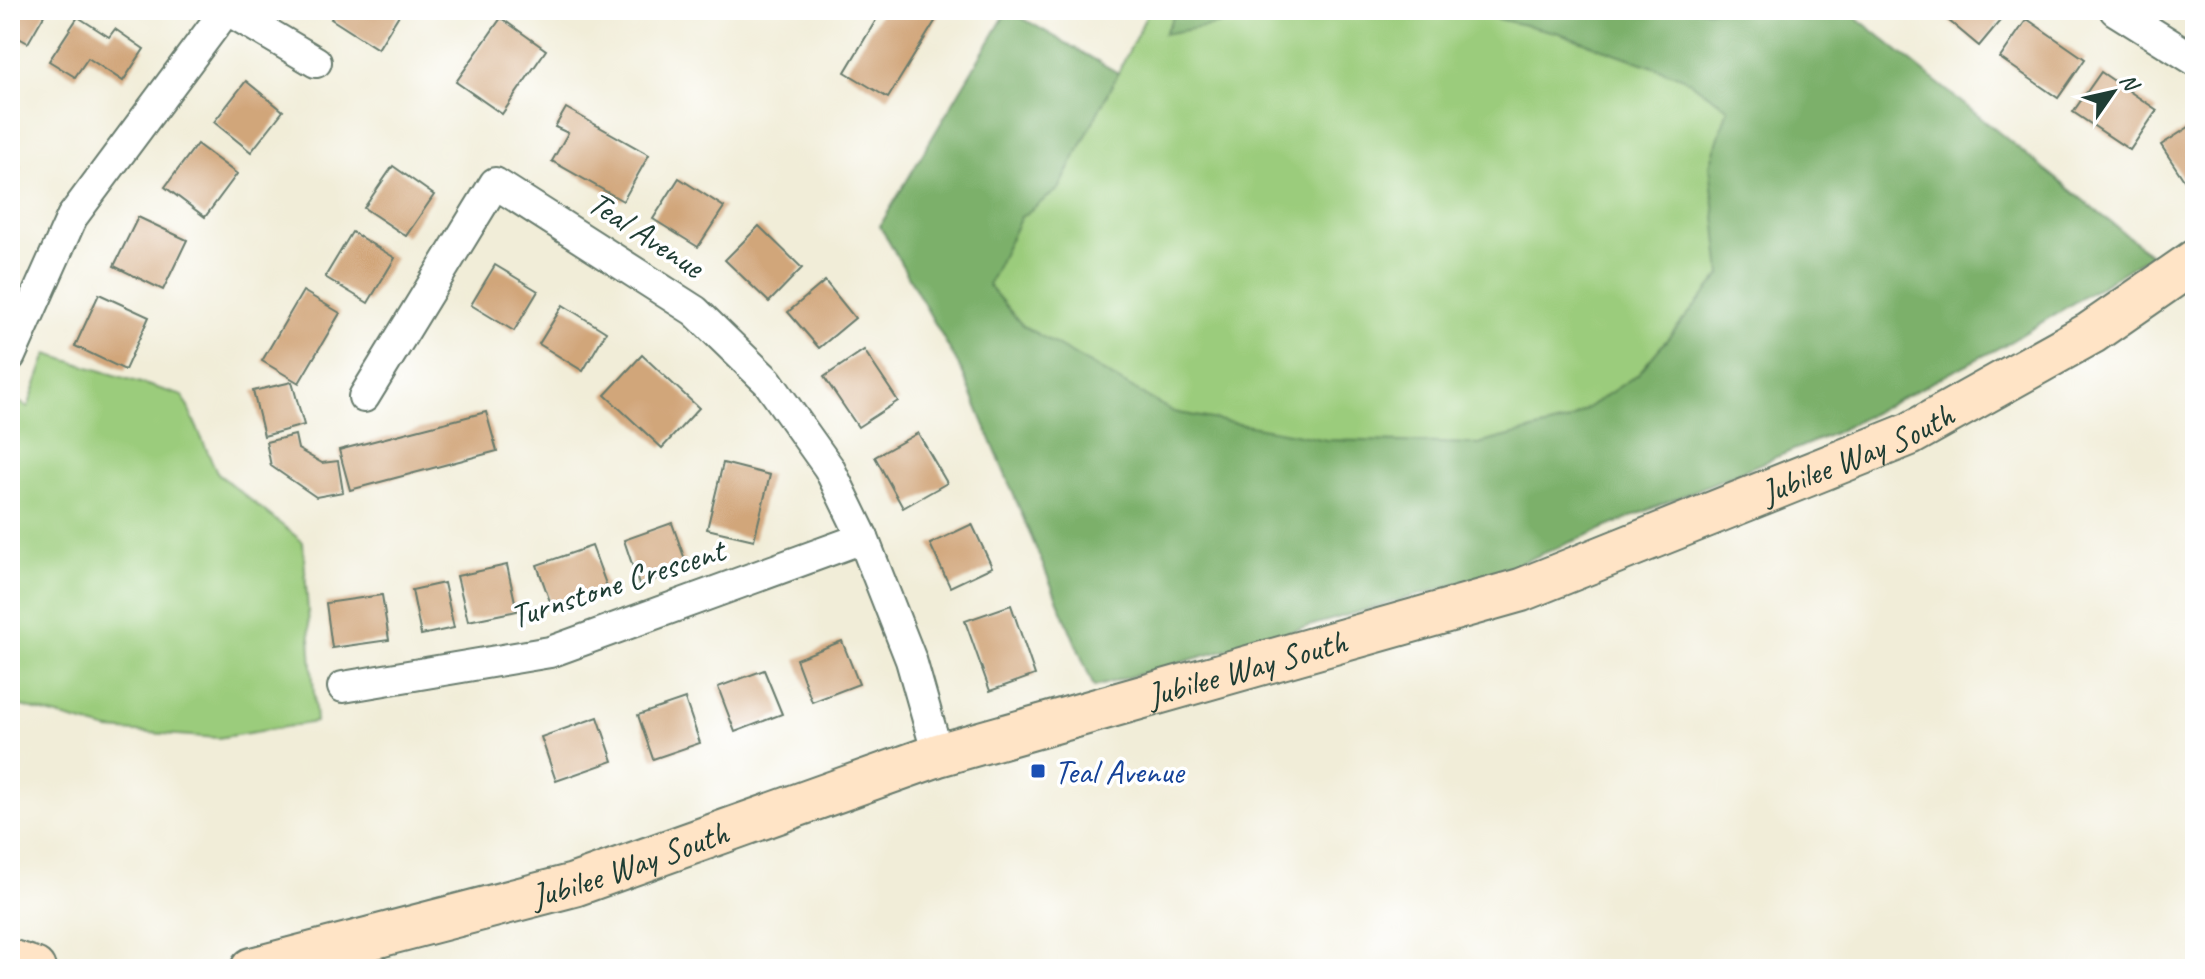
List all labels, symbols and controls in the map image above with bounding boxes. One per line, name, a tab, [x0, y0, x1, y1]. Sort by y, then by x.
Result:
north arrow	[2073, 52, 2153, 132]
text: N	[2113, 68, 2146, 98]
street label: Teal Avenue	[580, 181, 714, 288]
street label: Jubilee Way South	[1753, 392, 1962, 514]
street label: Turnstone Crescent	[505, 527, 733, 638]
street label: Jubilee Way South	[1140, 619, 1353, 717]
place label: Teal Avenue	[1054, 750, 1185, 793]
marker: Teal Avenue	[1029, 762, 1047, 780]
street label: Jubilee Way South	[525, 810, 735, 917]

